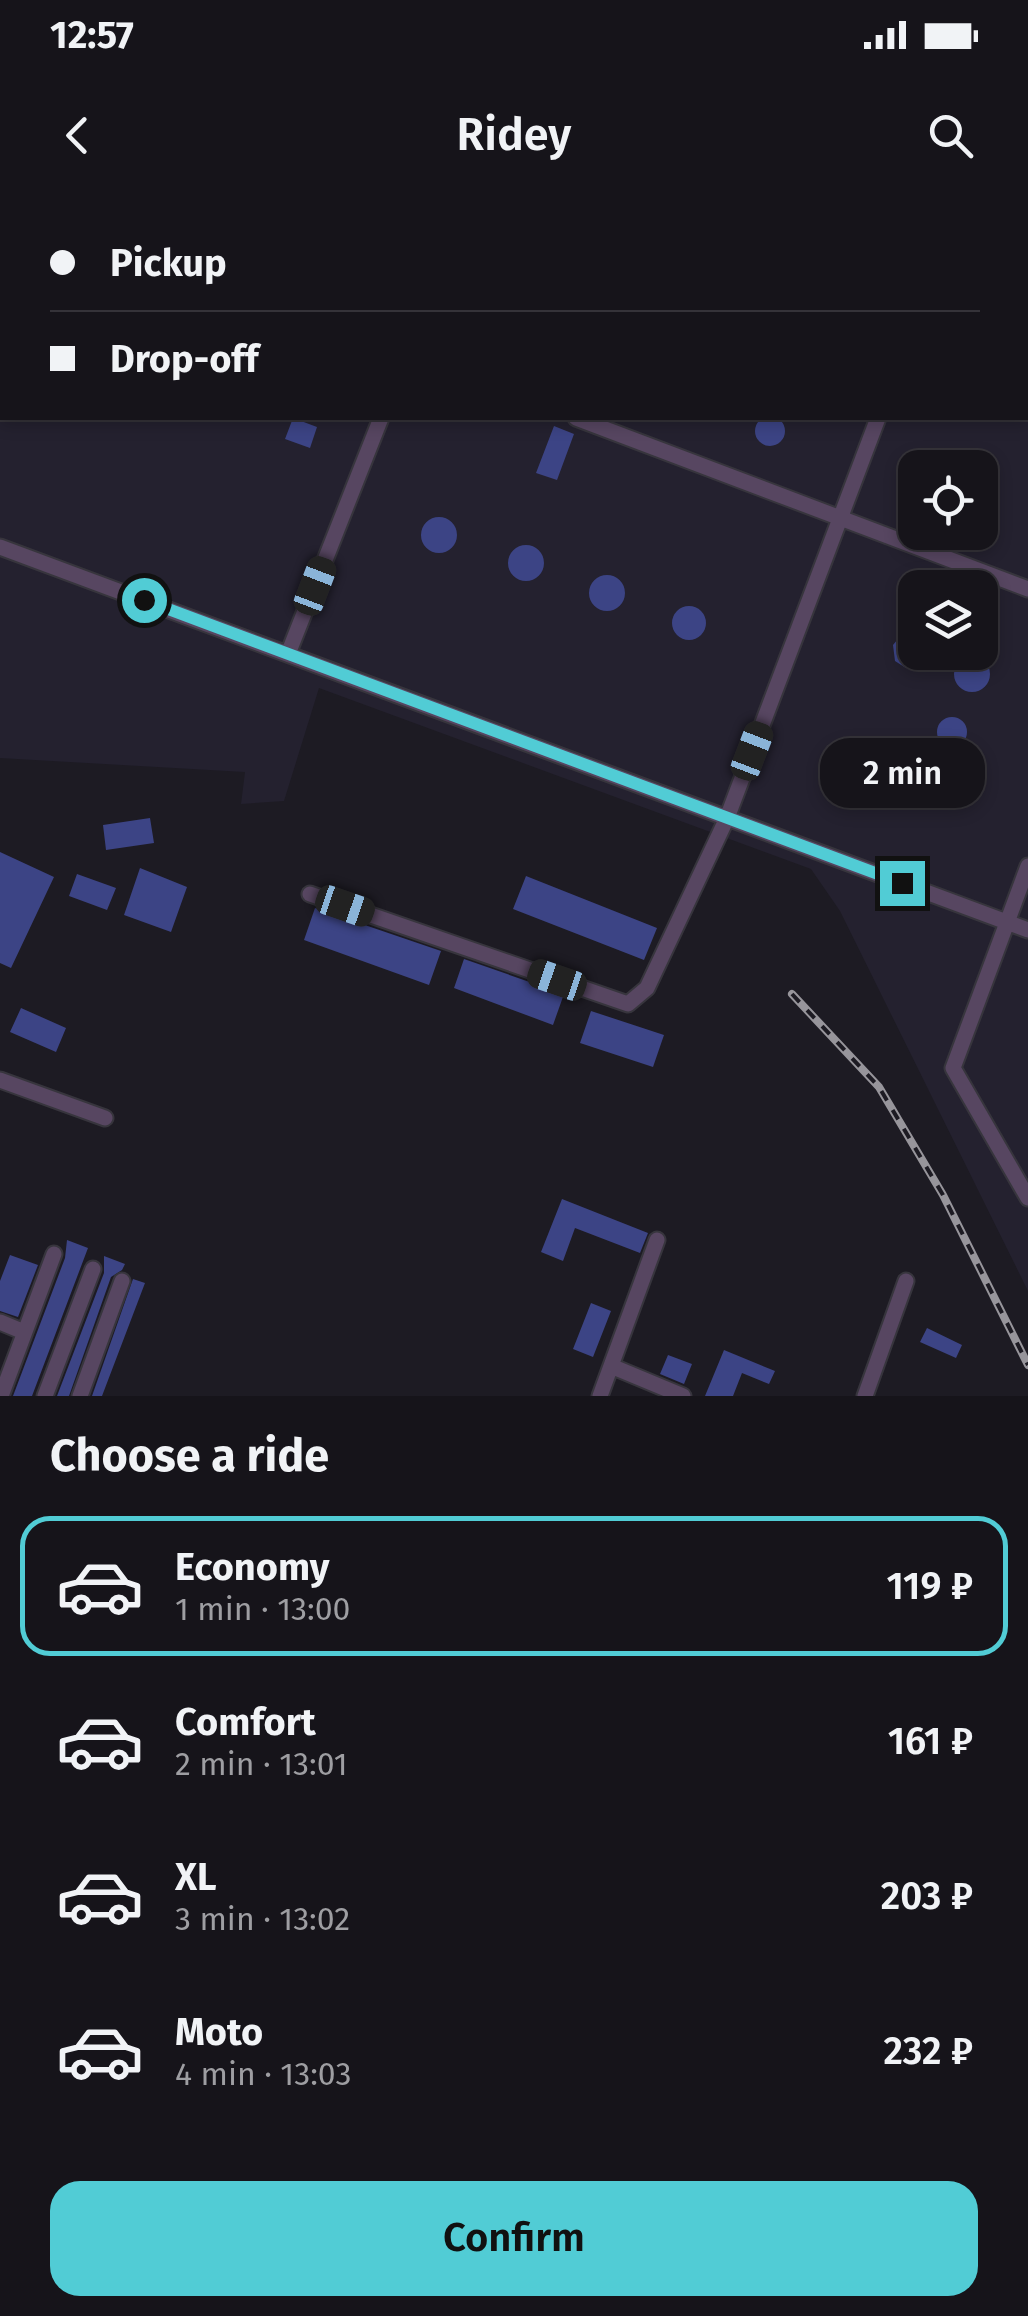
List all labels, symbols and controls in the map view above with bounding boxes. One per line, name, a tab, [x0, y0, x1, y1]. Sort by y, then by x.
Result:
text: 12:57	[50, 12, 134, 58]
icon: back	[50, 108, 105, 163]
text: Ridey	[457, 108, 571, 162]
icon: search	[923, 108, 978, 163]
text: Pickup	[110, 240, 227, 286]
text: Drop-off	[110, 336, 258, 382]
map controls	[898, 450, 998, 670]
button: locate	[898, 450, 998, 550]
car	[290, 553, 340, 619]
button: layers	[898, 570, 998, 670]
route start	[122, 578, 167, 623]
car	[727, 718, 777, 784]
callout: 2 min	[820, 738, 984, 808]
text: 2 min	[863, 754, 942, 792]
route end	[880, 861, 925, 906]
car	[312, 882, 378, 930]
car	[524, 956, 590, 1004]
text: Choose a ride	[50, 1429, 329, 1483]
icon: car	[55, 1541, 145, 1631]
text: Economy	[175, 1544, 330, 1590]
text: 119 ₽	[886, 1563, 973, 1609]
text: 1 min · 13:00	[175, 1590, 350, 1628]
icon: car	[55, 1696, 145, 1786]
text: Comfort	[175, 1699, 316, 1745]
text: 161 ₽	[888, 1718, 973, 1764]
text: 2 min · 13:01	[175, 1745, 348, 1783]
icon: car	[55, 1851, 145, 1941]
text: XL	[175, 1854, 217, 1900]
text: 203 ₽	[881, 1873, 973, 1919]
text: 3 min · 13:02	[175, 1900, 350, 1938]
icon: car	[55, 2006, 145, 2096]
text: Moto	[175, 2009, 263, 2055]
text: 232 ₽	[884, 2028, 973, 2074]
text: 4 min · 13:03	[175, 2055, 351, 2093]
button: Confirm	[50, 2181, 978, 2296]

